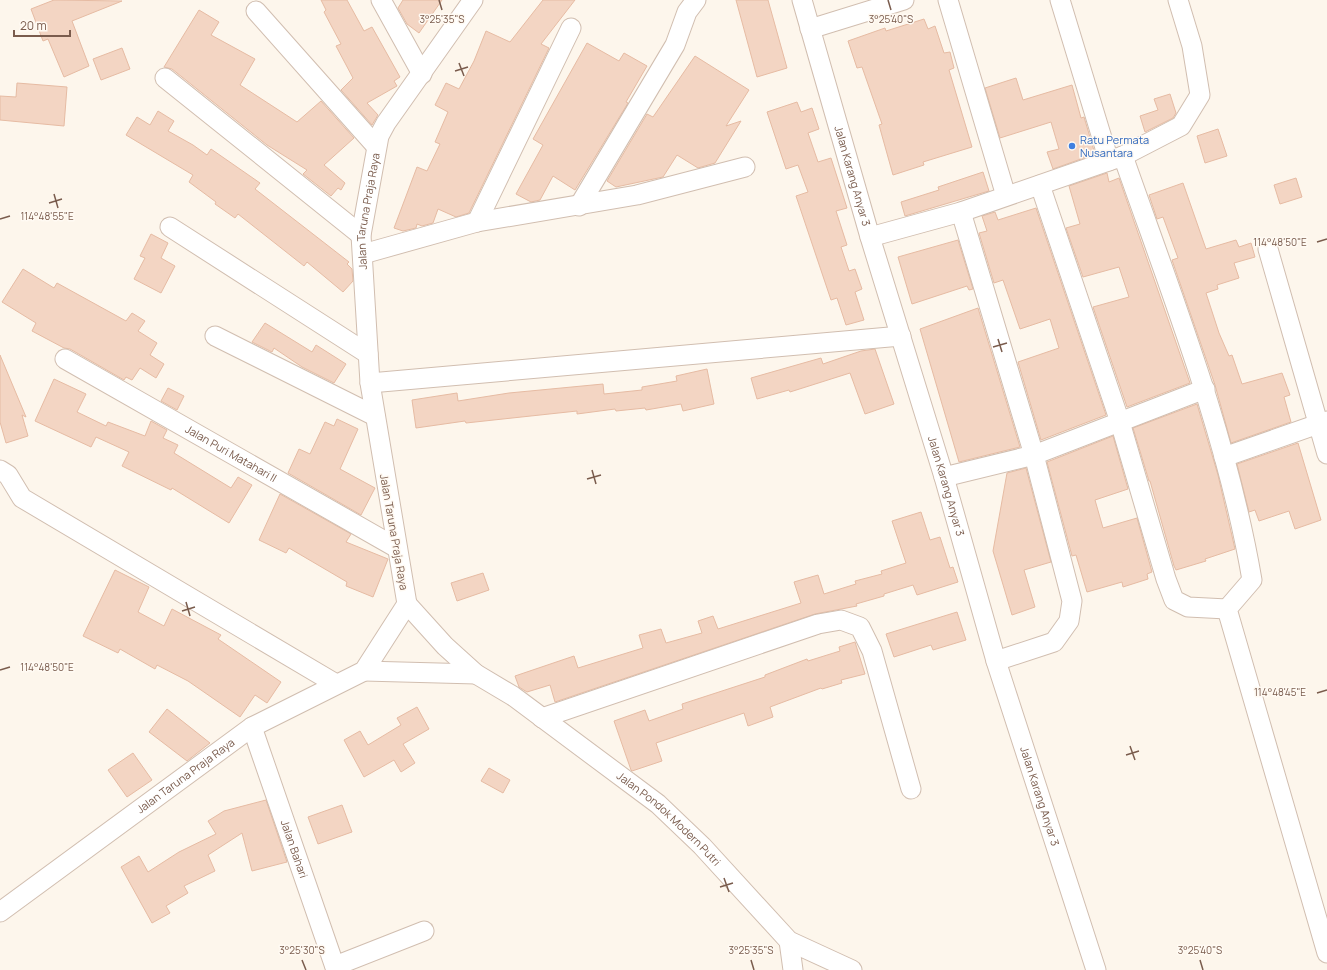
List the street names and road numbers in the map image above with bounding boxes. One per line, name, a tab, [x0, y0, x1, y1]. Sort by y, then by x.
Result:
street label: Jalan Karang Anyar 3	[831, 124, 874, 228]
street label: Jalan Taruna Praja Raya	[353, 152, 383, 270]
street label: Jalan Puri Matahari II	[183, 421, 280, 485]
street label: Jalan Karang Anyar 3	[925, 434, 968, 538]
street label: Jalan Taruna Praja Raya	[377, 473, 412, 591]
street label: Jalan Taruna Praja Raya	[133, 735, 237, 816]
street label: Jalan Karang Anyar 3	[1017, 744, 1063, 848]
street label: Jalan Pondok Modern Putri	[614, 768, 724, 869]
street label: Jalan Bahari	[278, 818, 312, 880]

